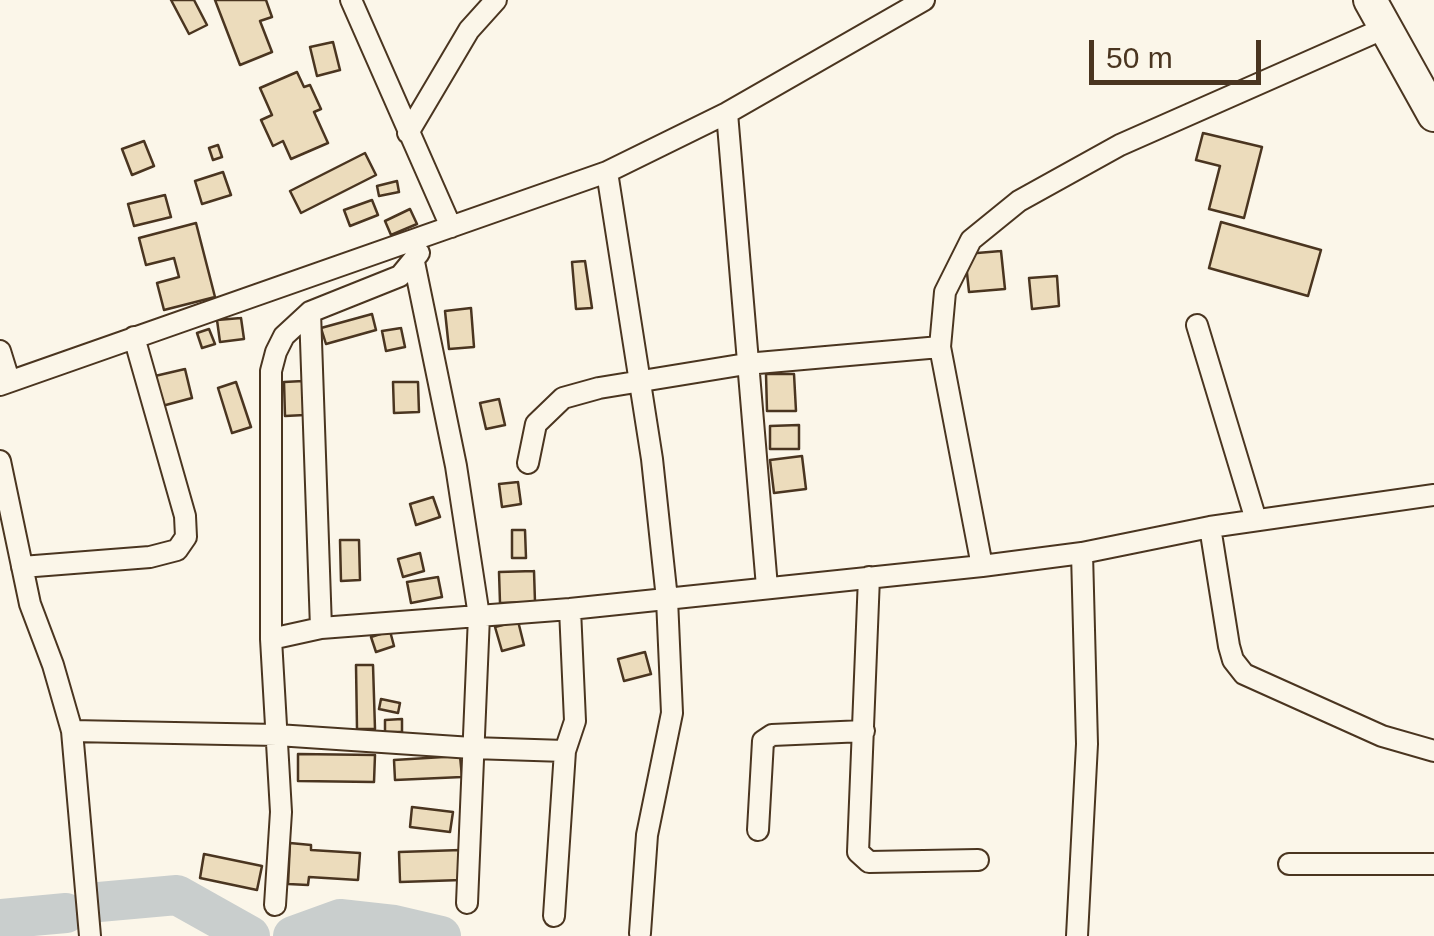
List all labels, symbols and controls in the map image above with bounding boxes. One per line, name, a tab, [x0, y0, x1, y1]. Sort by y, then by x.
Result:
scale bar	[1094, 20, 1266, 82]
text: 50 m	[1106, 41, 1173, 74]

